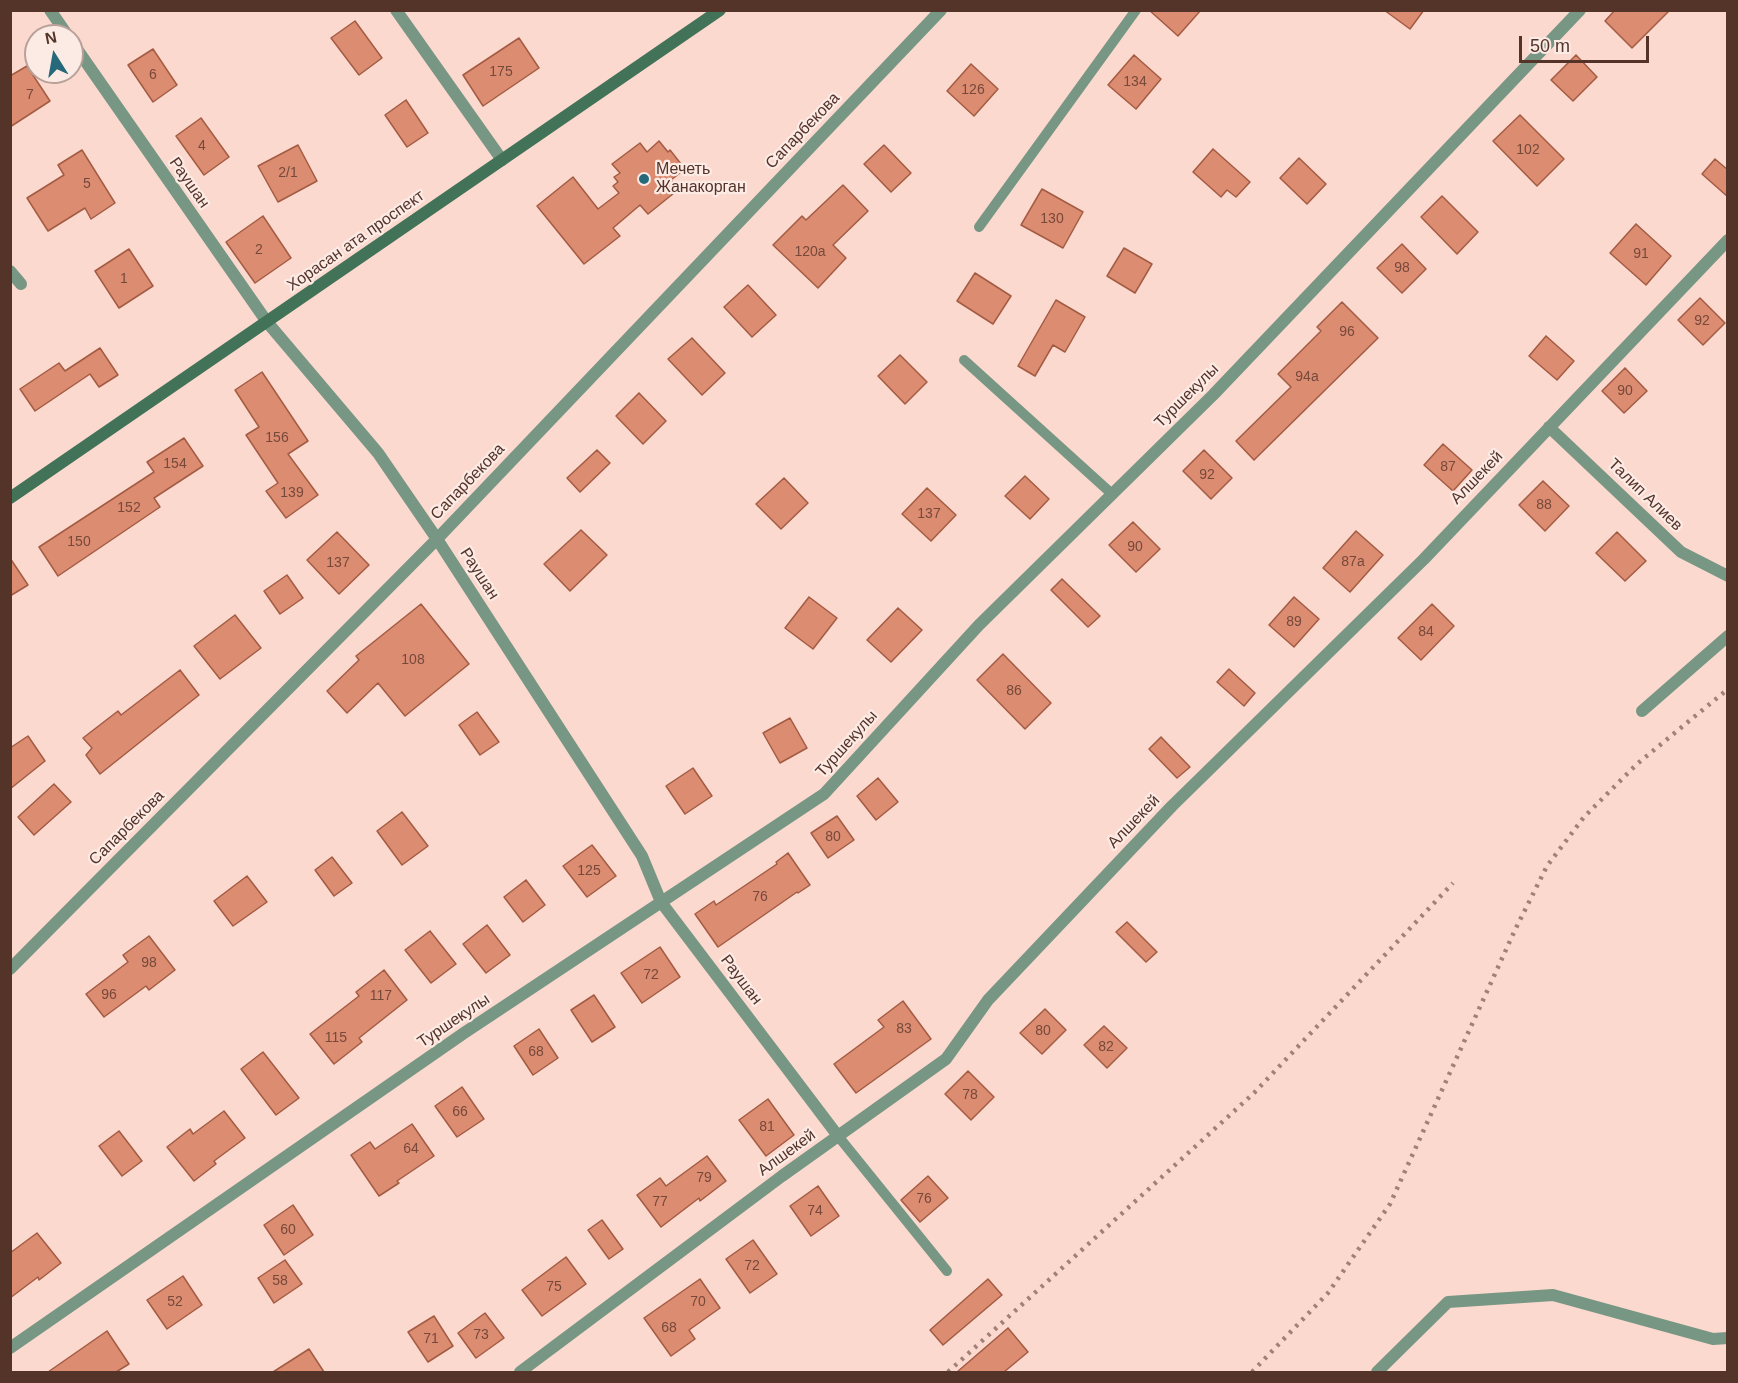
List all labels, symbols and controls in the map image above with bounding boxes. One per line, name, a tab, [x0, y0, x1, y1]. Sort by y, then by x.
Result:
north arrow	[24, 24, 84, 84]
scale bar	[1522, 24, 1652, 62]
text: N	[44, 28, 58, 47]
text: 50 m	[1530, 36, 1570, 56]
house number: 175	[489, 64, 513, 80]
house number: 6	[149, 67, 157, 83]
house number: 134	[1123, 74, 1147, 90]
house number: 126	[961, 82, 985, 98]
house number: 7	[26, 87, 34, 103]
street label: Сапарбекова	[762, 89, 844, 173]
house number: 4	[198, 138, 206, 154]
house number: 102	[1516, 142, 1540, 158]
street label: Раушан	[165, 154, 213, 212]
place label: Мечеть Жанакорган	[656, 160, 746, 198]
house number: 2/1	[278, 165, 298, 181]
marker: Мечеть Жанакорган	[637, 172, 651, 186]
house number: 5	[83, 176, 91, 192]
street label: Хорасан ата проспект	[284, 186, 428, 296]
house number: 130	[1040, 211, 1064, 227]
house number: 2	[255, 242, 263, 258]
house number: 120а	[794, 244, 826, 260]
house number: 91	[1633, 246, 1649, 262]
house number: 98	[1394, 260, 1410, 276]
house number: 1	[120, 271, 128, 287]
house number: 92	[1694, 313, 1710, 329]
house number: 96	[1339, 324, 1355, 340]
street label: Туршекулы	[1151, 360, 1223, 432]
house number: 94а	[1295, 369, 1319, 385]
house number: 90	[1617, 383, 1633, 399]
house number: 156	[265, 430, 289, 446]
street label: Сапарбекова	[427, 440, 509, 524]
street label: Алшекей	[1447, 447, 1507, 509]
street label: Талип Алиев	[1604, 455, 1686, 535]
house number: 154	[163, 456, 187, 472]
house number: 87	[1440, 459, 1456, 475]
house number: 92	[1199, 467, 1215, 483]
house number: 139	[280, 485, 304, 501]
house number: 88	[1536, 497, 1552, 513]
house number: 152	[117, 500, 141, 516]
house number: 137	[917, 506, 941, 522]
house number: 150	[67, 534, 91, 550]
house number: 90	[1127, 539, 1143, 555]
street label: Раушан	[455, 545, 503, 603]
house number: 87а	[1341, 554, 1365, 570]
house number: 137	[326, 555, 350, 571]
house number: 89	[1286, 614, 1302, 630]
house number: 84	[1418, 624, 1434, 640]
house number: 108	[401, 652, 425, 668]
house number: 86	[1006, 683, 1022, 699]
street label: Туршекулы	[812, 707, 882, 781]
street label: Сапарбекова	[85, 786, 169, 870]
street label: Алшекей	[1104, 791, 1164, 853]
house number: 80	[825, 829, 841, 845]
house number: 125	[577, 863, 601, 879]
house number: 76	[752, 889, 768, 905]
street label: Раушан	[716, 951, 766, 1009]
house number: 98	[141, 955, 157, 971]
house number: 72	[643, 967, 659, 983]
house number: 96	[101, 987, 117, 1003]
house number: 117	[370, 988, 392, 1004]
street label: Туршекулы	[414, 990, 494, 1052]
house number: 83	[896, 1021, 912, 1037]
house number: 80	[1035, 1023, 1051, 1039]
house number: 115	[325, 1030, 347, 1046]
house number: 82	[1098, 1039, 1114, 1055]
house number: 68	[528, 1044, 544, 1060]
house number: 78	[962, 1087, 978, 1103]
house number: 66	[452, 1104, 468, 1120]
house number: 81	[759, 1119, 775, 1135]
street label: Алшекей	[754, 1126, 820, 1180]
house number: 64	[403, 1141, 419, 1157]
house number: 79	[696, 1170, 712, 1186]
house number: 76	[916, 1191, 932, 1207]
house number: 77	[652, 1194, 668, 1210]
house number: 74	[807, 1203, 823, 1219]
house number: 60	[280, 1222, 296, 1238]
house number: 72	[744, 1258, 760, 1274]
house number: 58	[272, 1273, 288, 1289]
house number: 75	[546, 1279, 562, 1295]
house number: 52	[167, 1294, 183, 1310]
house number: 70	[690, 1294, 706, 1310]
house number: 68	[661, 1320, 677, 1336]
house number: 73	[473, 1327, 489, 1343]
house number: 71	[423, 1331, 439, 1347]

